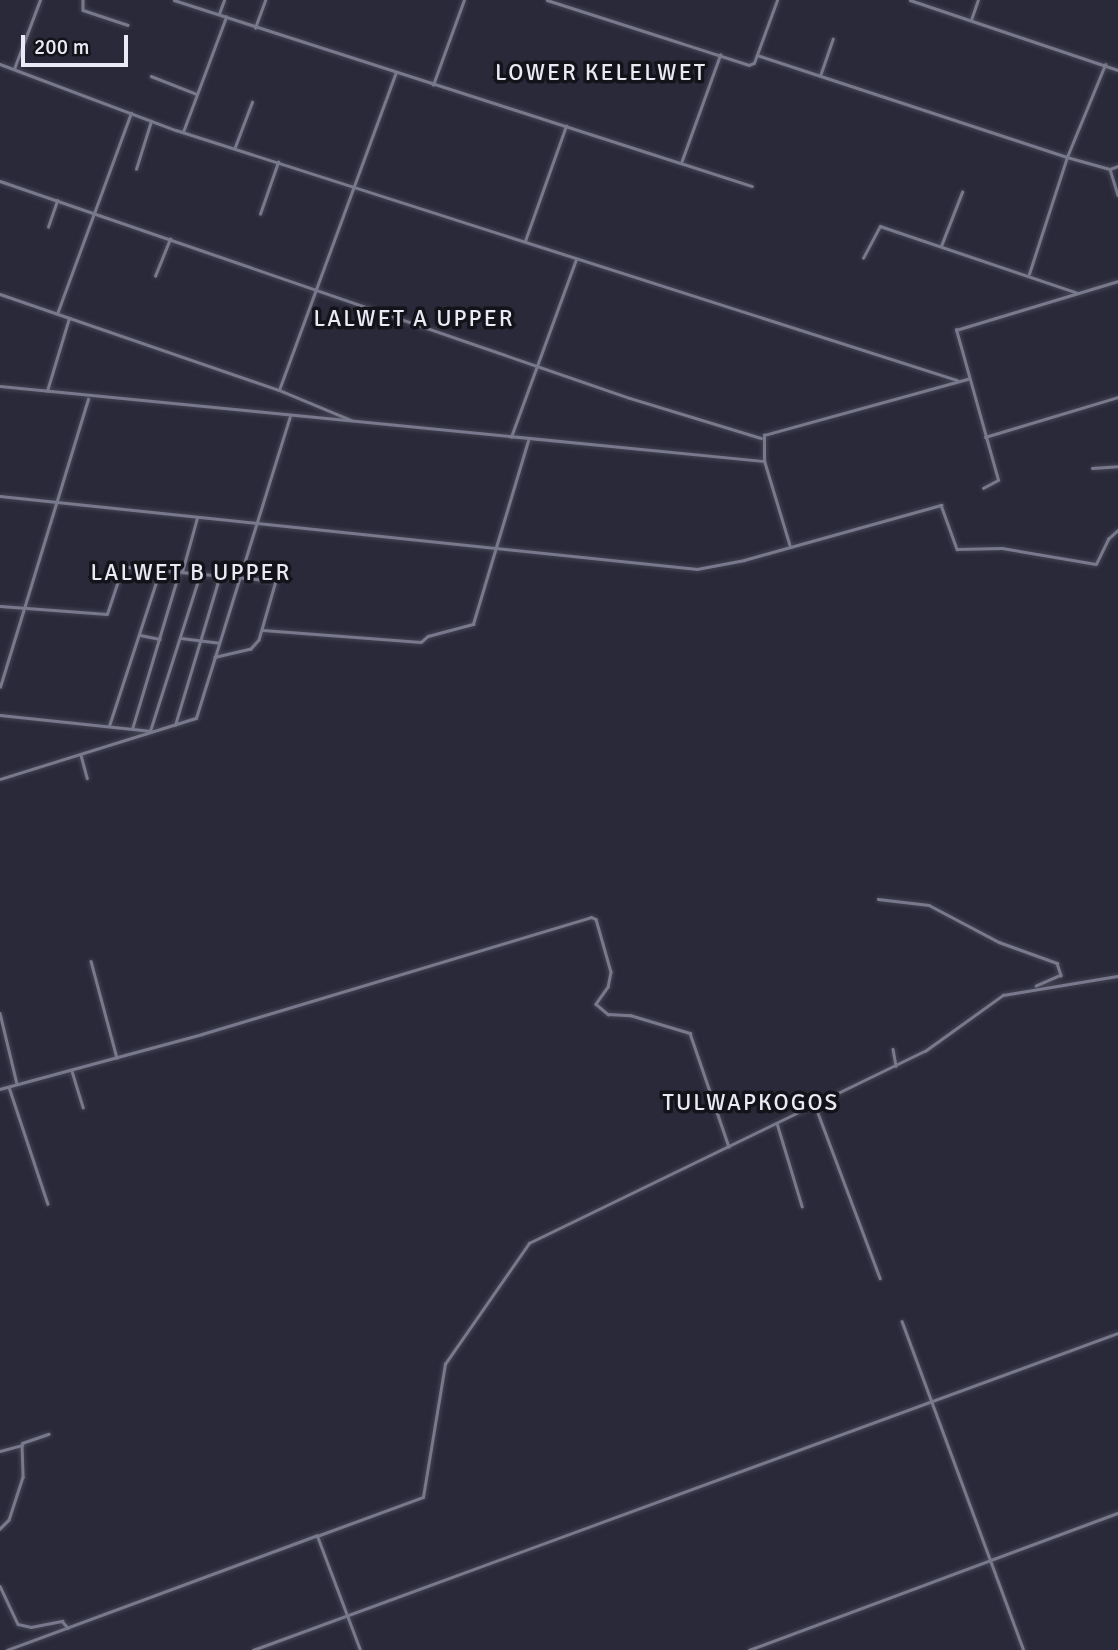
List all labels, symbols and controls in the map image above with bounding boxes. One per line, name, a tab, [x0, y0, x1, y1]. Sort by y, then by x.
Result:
scale bar	[24, 21, 131, 65]
text: 200 m	[34, 34, 89, 60]
district label: LOWER KELELWET	[497, 59, 705, 87]
district label: LALWET A UPPER	[315, 305, 513, 333]
district label: LALWET B UPPER	[92, 559, 290, 587]
district label: TULWAPKOGOS	[664, 1089, 838, 1117]

